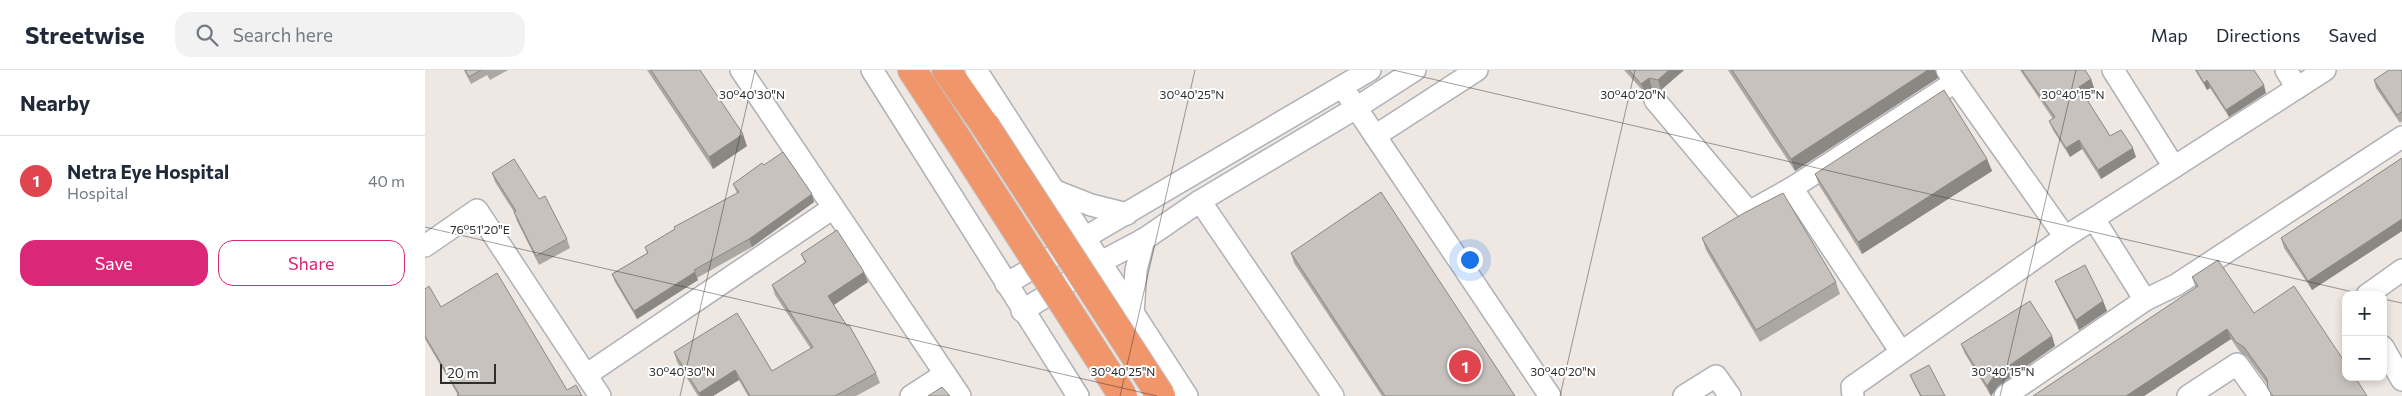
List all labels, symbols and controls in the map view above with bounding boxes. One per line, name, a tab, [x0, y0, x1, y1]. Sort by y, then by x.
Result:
search box	[175, 12, 525, 57]
text: Streetwise	[25, 20, 145, 49]
icon: search	[193, 21, 221, 49]
text: Search here	[233, 23, 333, 46]
text: Map	[2151, 24, 2188, 46]
text: Directions	[2216, 24, 2300, 46]
text: Saved	[2328, 24, 2377, 46]
text: 30°40'30"N	[719, 87, 785, 101]
text: 30°40'25"N	[1160, 87, 1224, 101]
text: 30°40'20"N	[1600, 87, 1666, 101]
text: 30°40'15"N	[2041, 87, 2105, 101]
text: Nearby	[20, 90, 90, 115]
text: Netra Eye Hospital	[67, 160, 229, 183]
text: 1	[32, 171, 40, 190]
text: 40 m	[368, 171, 405, 190]
text: Hospital	[67, 183, 128, 202]
text: 76°51'20"E	[450, 222, 510, 236]
button: Save	[20, 240, 208, 286]
button: Share	[218, 240, 405, 286]
your location	[1457, 247, 1483, 273]
map controls	[2342, 291, 2387, 381]
button: +	[2342, 291, 2387, 336]
button: −	[2342, 336, 2387, 381]
pin: 1	[1449, 347, 1481, 385]
scale bar	[440, 361, 496, 384]
text: 20 m	[447, 364, 479, 381]
text: 30°40'30"N	[649, 364, 715, 378]
text: 30°40'25"N	[1091, 364, 1155, 378]
text: 30°40'20"N	[1530, 364, 1596, 378]
text: 30°40'15"N	[1971, 364, 2035, 378]

